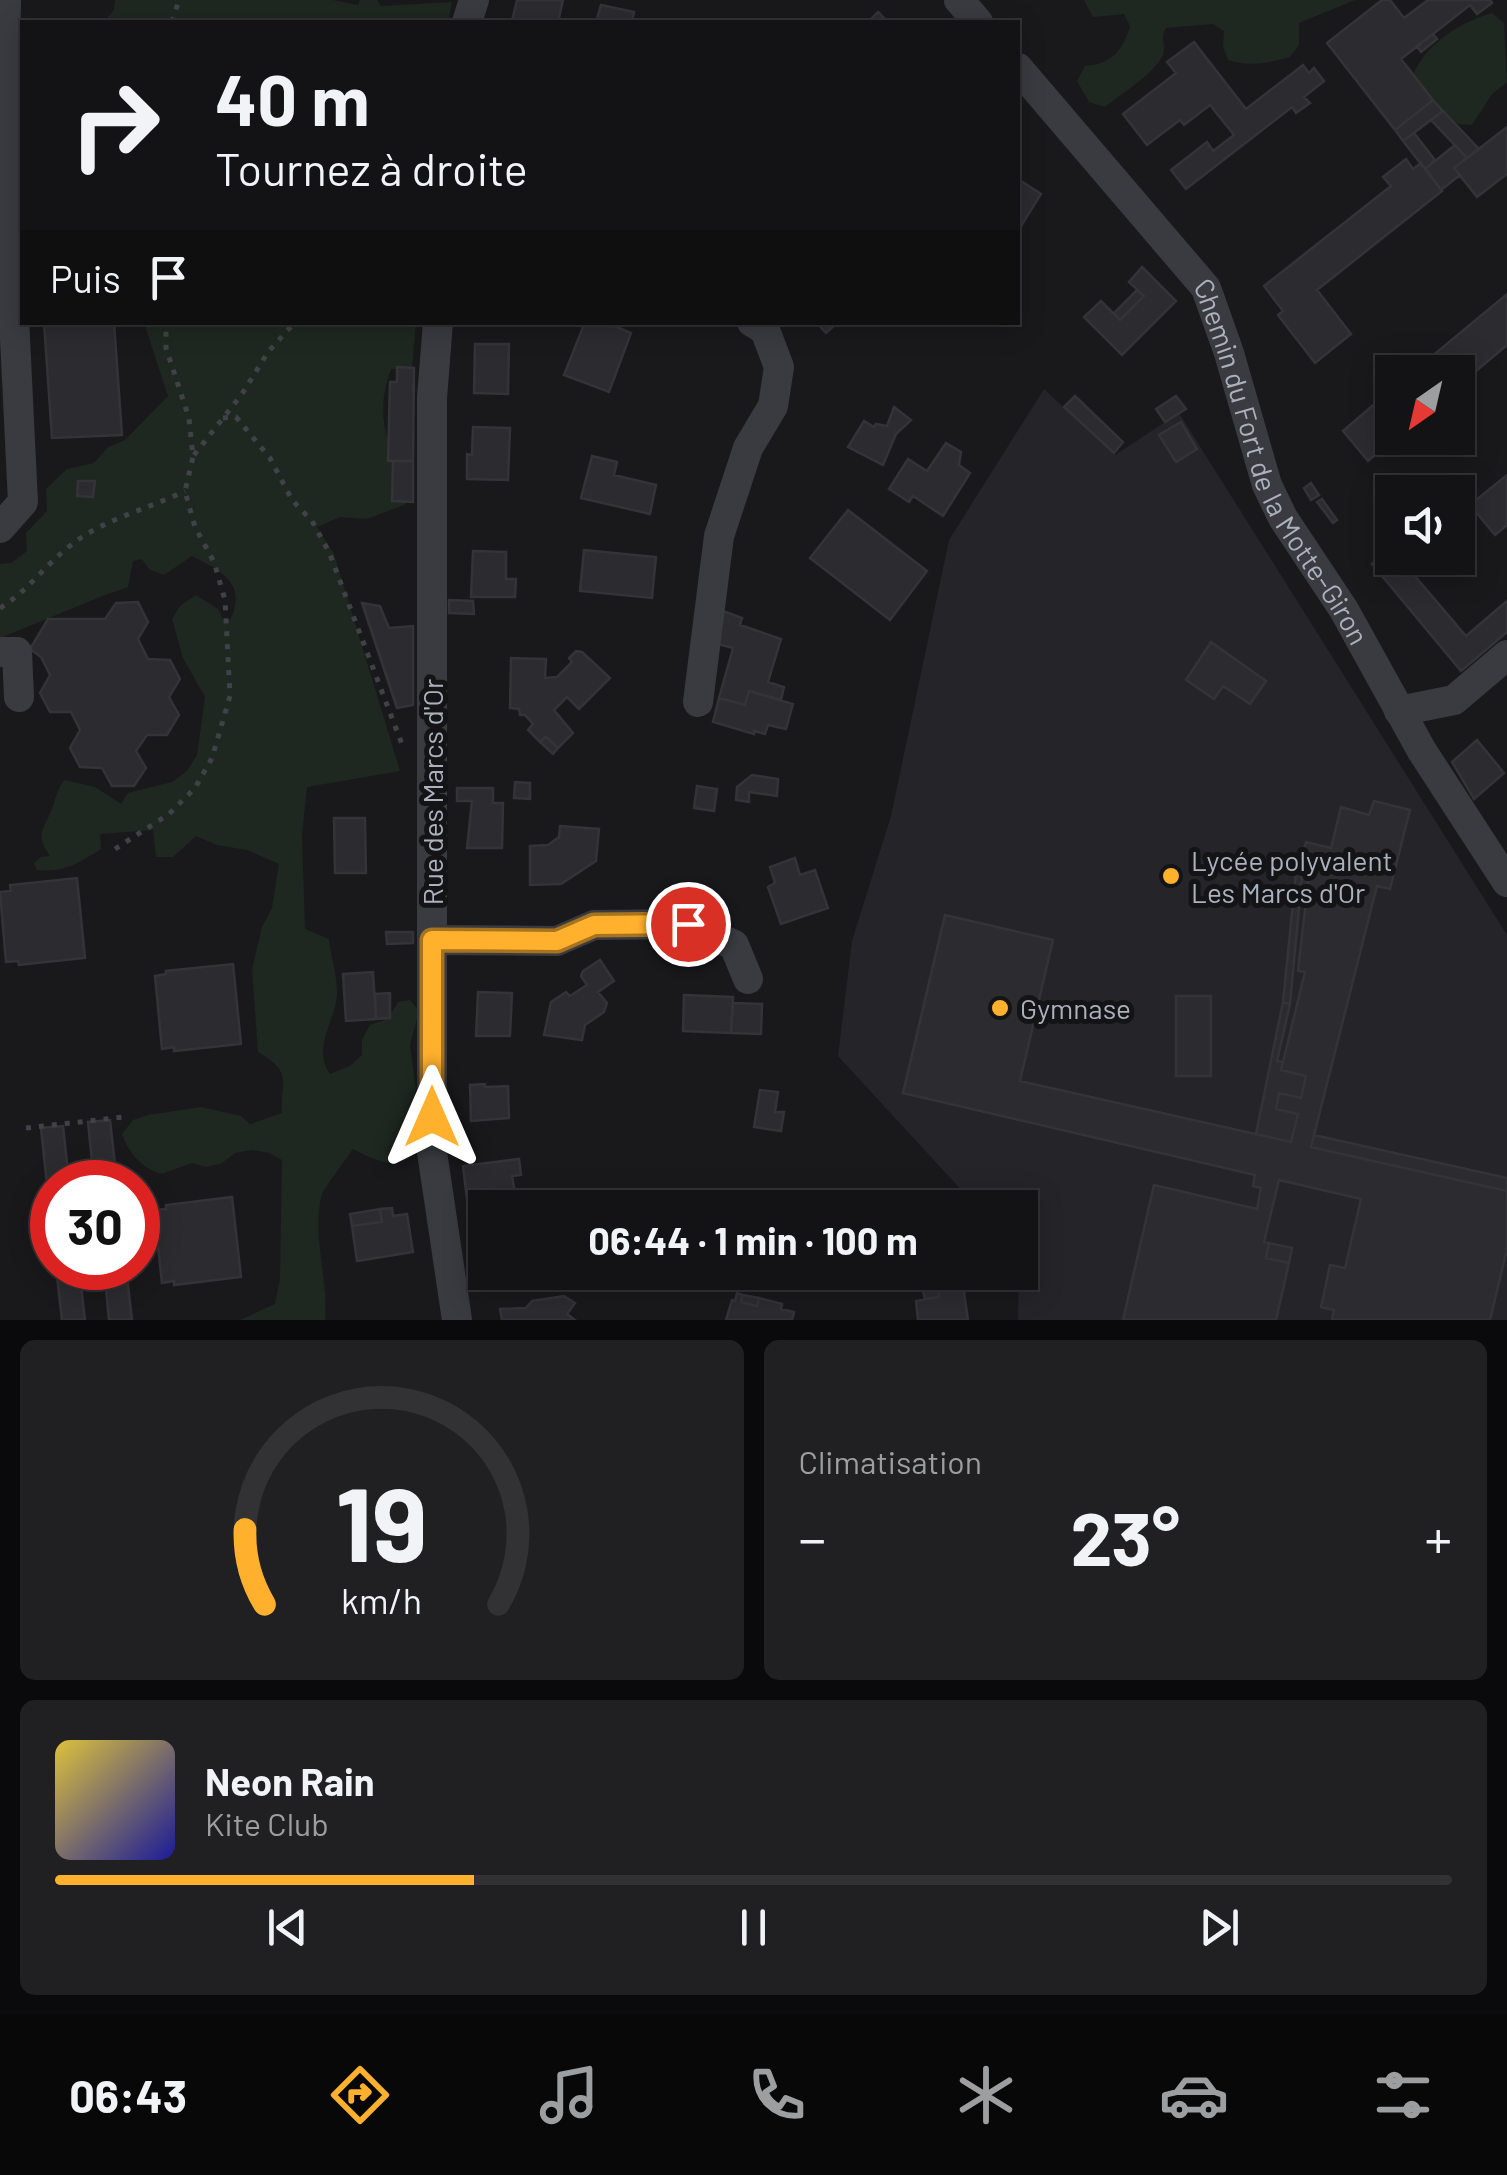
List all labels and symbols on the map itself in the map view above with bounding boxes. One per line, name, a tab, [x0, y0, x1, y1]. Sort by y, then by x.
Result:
street label: Chemin du Fort de la Motte-Giron	[1188, 270, 1376, 650]
north arrow	[1375, 355, 1475, 455]
street label: Rue des Marcs d'Or	[415, 679, 449, 905]
place label: Lycée polyvalent Les Marcs d'Or	[1191, 843, 1393, 909]
marker: Lycée polyvalent Les Marcs d'Or	[1160, 865, 1182, 887]
pin	[646, 882, 731, 967]
place label: Gymnase	[1020, 991, 1131, 1025]
marker: Gymnase	[989, 997, 1011, 1019]
position arrow	[380, 1065, 484, 1169]
speed limit sign: 30	[30, 1160, 160, 1290]

